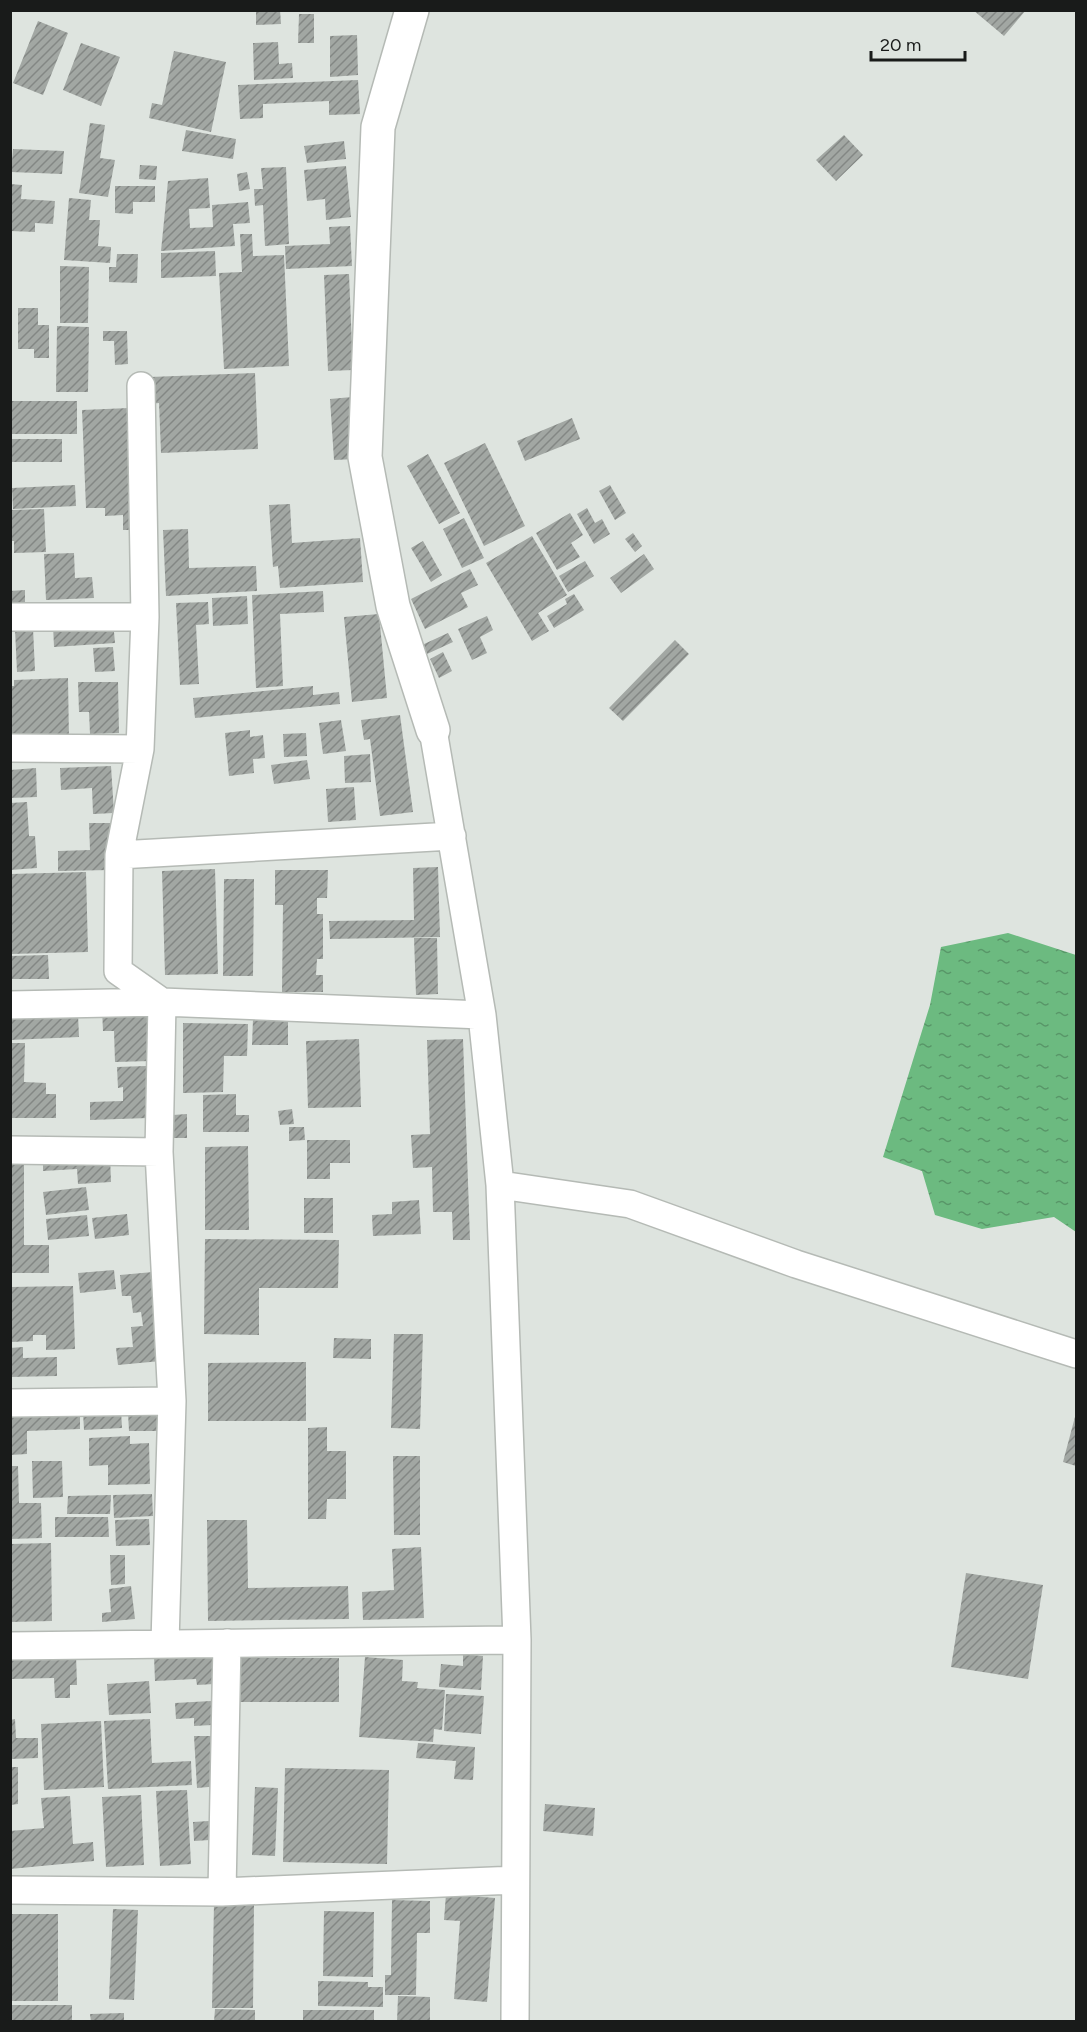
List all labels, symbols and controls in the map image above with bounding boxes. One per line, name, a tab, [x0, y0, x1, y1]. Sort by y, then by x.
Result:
scale bar	[871, 24, 966, 62]
text: 20 m	[880, 34, 921, 56]

